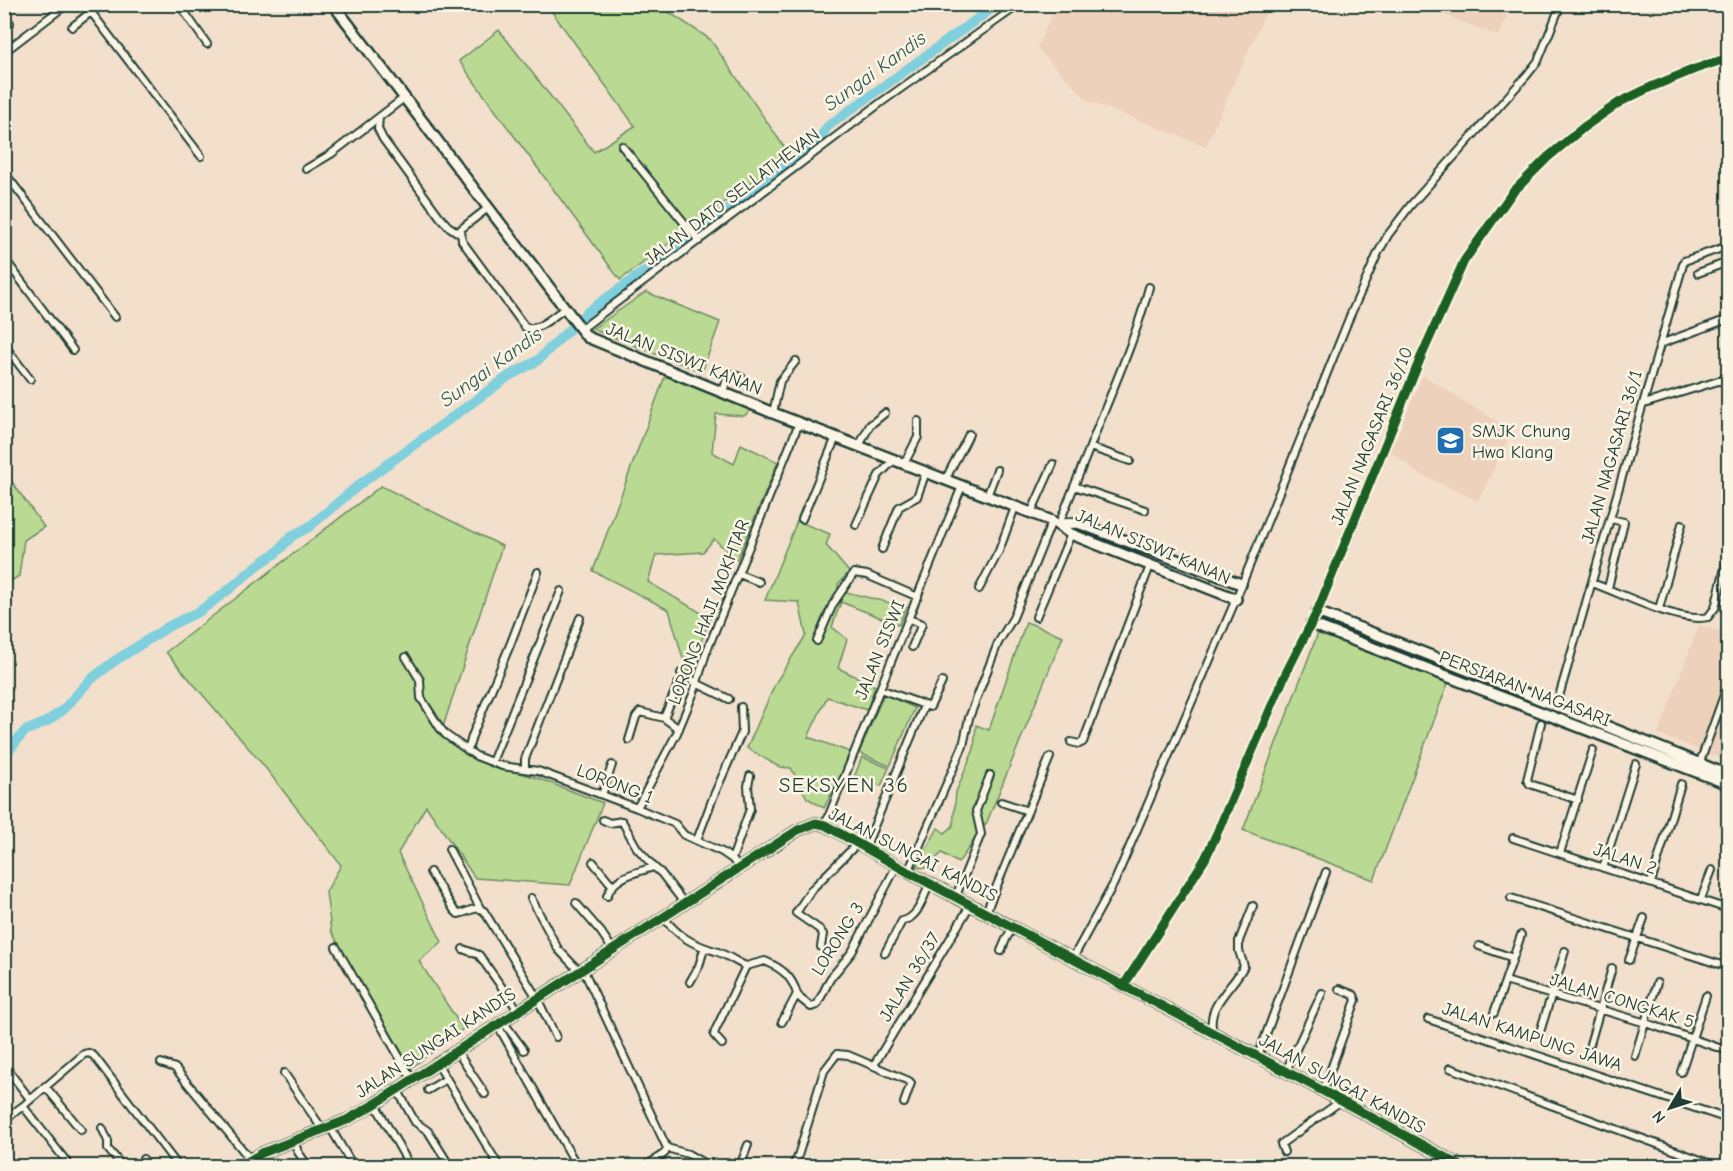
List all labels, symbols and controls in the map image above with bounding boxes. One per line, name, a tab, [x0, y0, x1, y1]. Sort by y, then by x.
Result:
water label: Sungai Kandis	[820, 26, 931, 116]
street label: JALAN DATO SELLATHEVAN	[640, 124, 824, 270]
street label: JALAN SISWI KANAN	[603, 318, 765, 400]
water label: Sungai Kandis	[436, 322, 547, 412]
street label: JALAN NAGASARI 36/10	[1327, 344, 1417, 528]
street label: JALAN NAGASARI 36/1	[1577, 368, 1647, 546]
place label: SMJK Chung Hwa Klang	[1472, 421, 1571, 463]
school or university icon: SMJK Chung Hwa Klang	[1435, 425, 1467, 457]
street label: JALAN SISWI KANAN	[1072, 505, 1234, 589]
street label: LORONG HAJI MOKHTAR	[664, 516, 754, 708]
street label: JALAN SISWI	[850, 597, 910, 703]
street label: PERSIARAN NAGASARI	[1436, 647, 1614, 731]
street label: LORONG 1	[574, 760, 656, 808]
district label: SEKSYEN 36	[779, 773, 909, 797]
street label: JALAN SUNGAI KANDIS	[825, 803, 1001, 907]
street label: JALAN 2	[1591, 839, 1659, 879]
street label: LORONG 3	[807, 899, 869, 979]
street label: JALAN 36/37	[875, 928, 945, 1025]
street label: JALAN CONGKAK 5	[1547, 969, 1697, 1033]
street label: JALAN SUNGAI KANDIS	[352, 983, 520, 1103]
street label: JALAN KAMPUNG JAWA	[1439, 998, 1625, 1076]
street label: JALAN SUNGAI KANDIS	[1255, 1030, 1429, 1138]
north arrow	[1640, 1078, 1700, 1138]
text: N	[1649, 1107, 1669, 1127]

